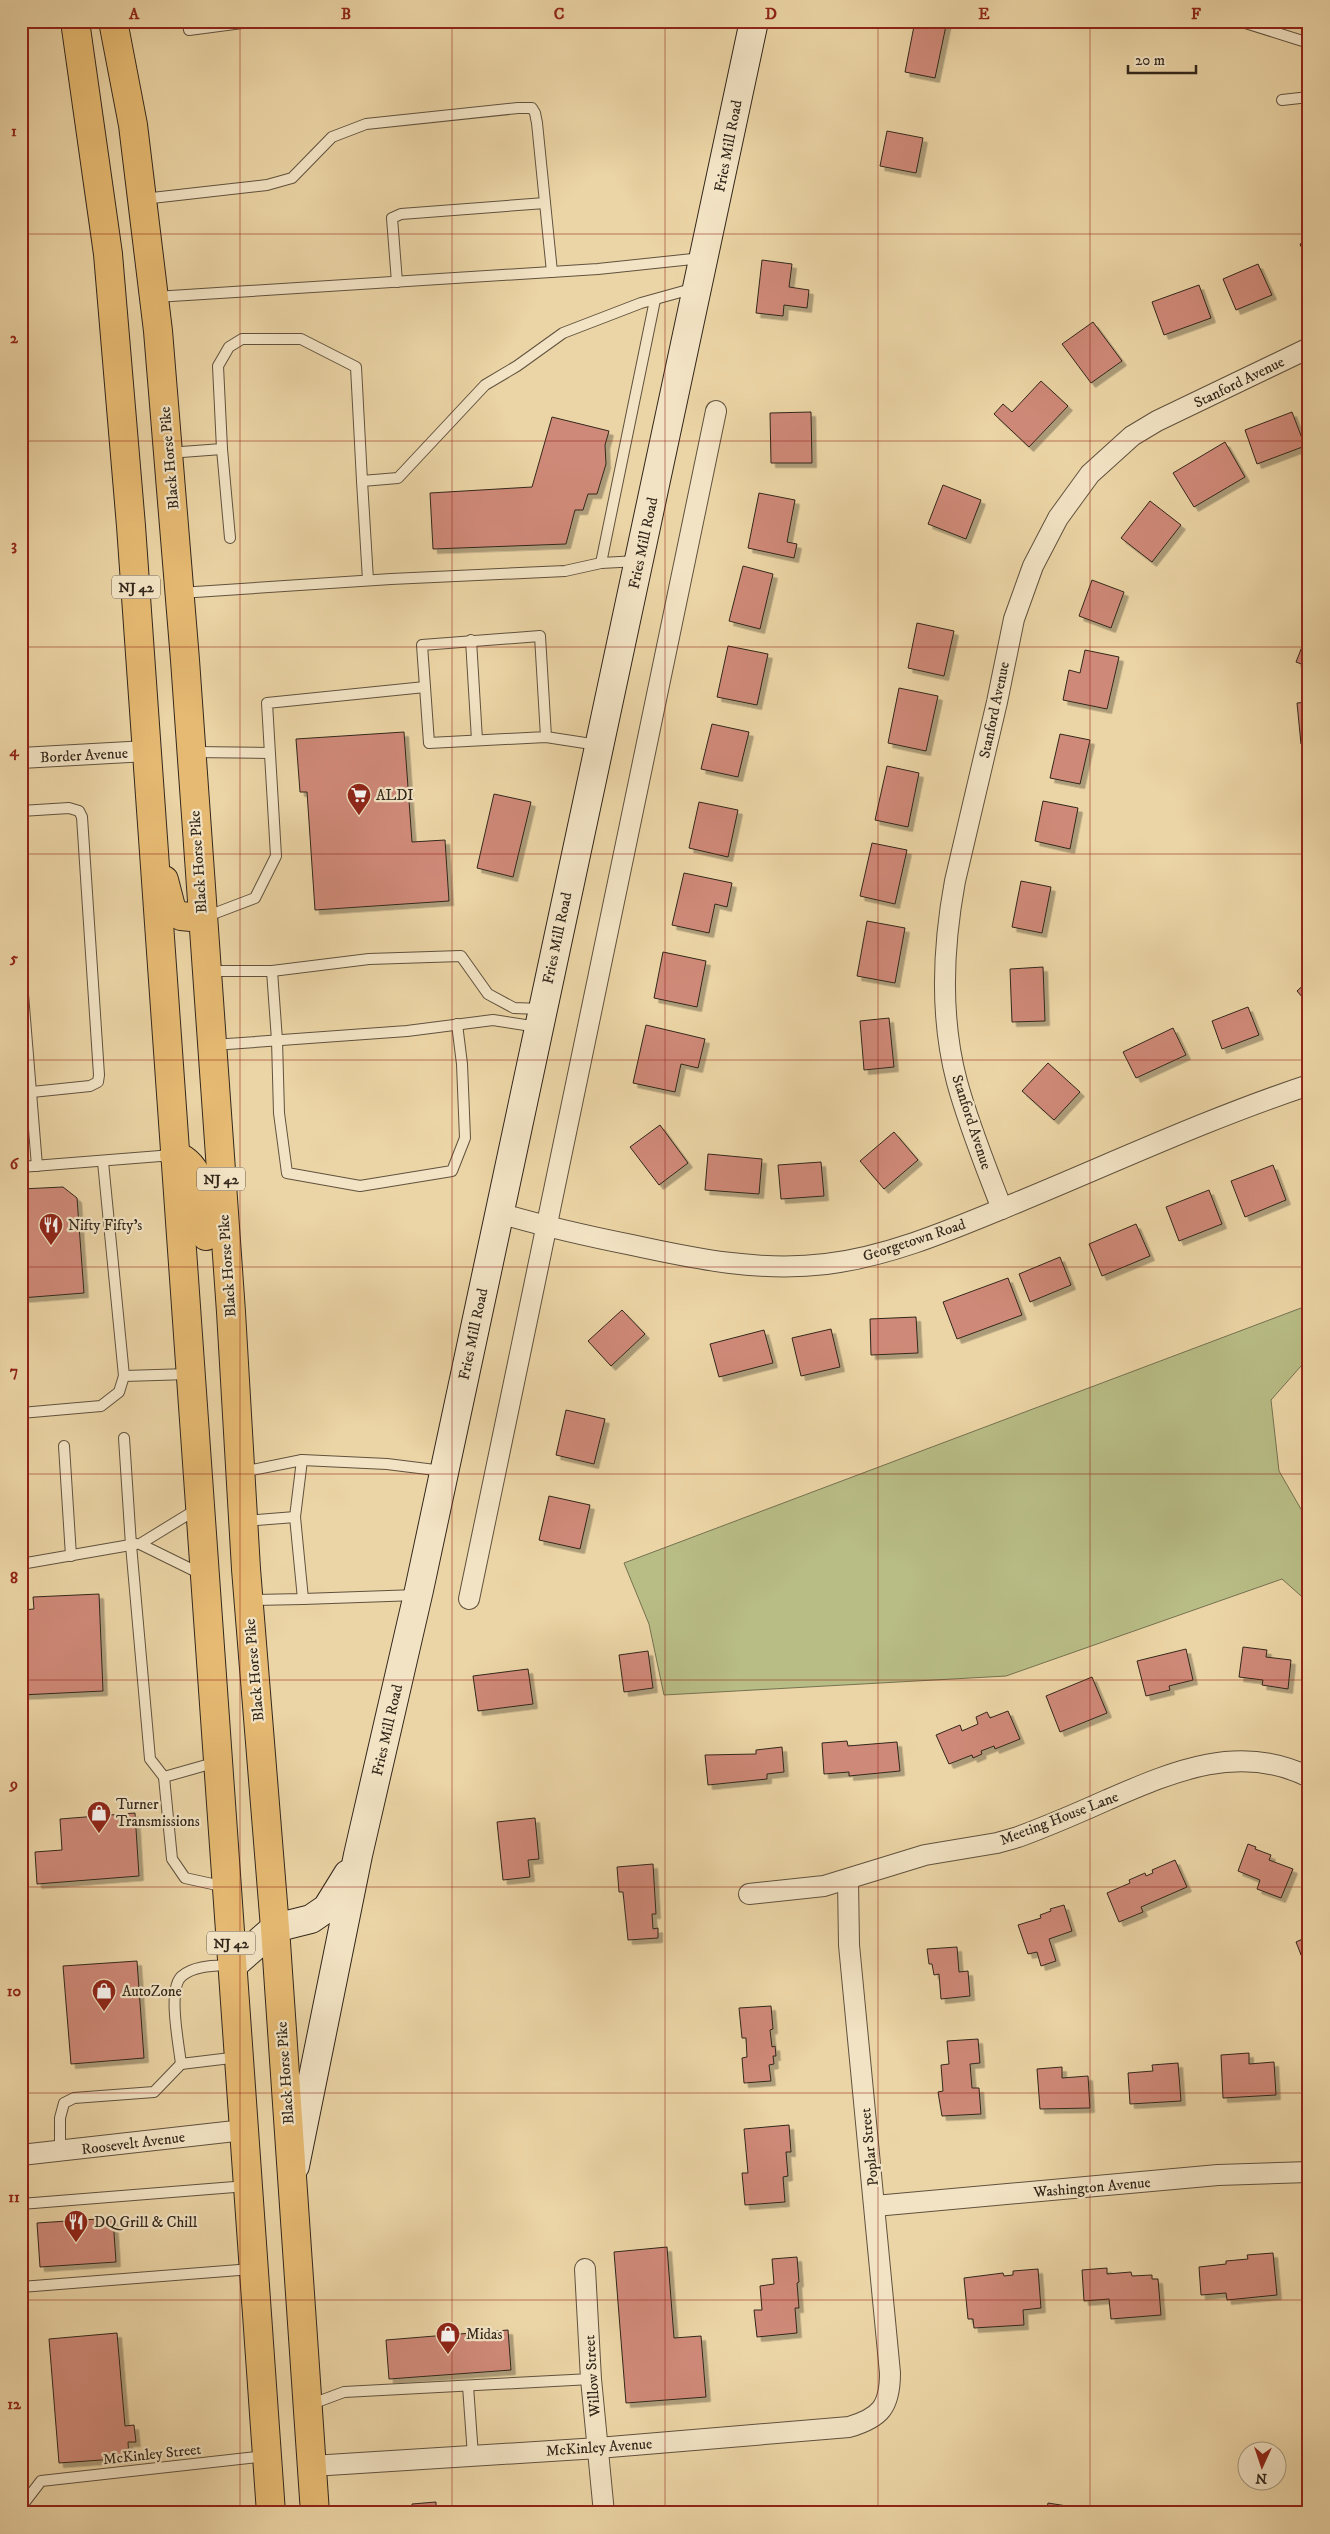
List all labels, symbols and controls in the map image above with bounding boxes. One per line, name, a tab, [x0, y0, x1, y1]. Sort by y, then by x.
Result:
text: A	[128, 4, 140, 24]
text: B	[341, 4, 351, 24]
text: C	[554, 4, 564, 24]
text: D	[765, 4, 777, 24]
text: E	[978, 4, 990, 24]
text: F	[1191, 4, 1201, 24]
scale bar	[1128, 42, 1195, 74]
text: 20 m	[1135, 51, 1165, 70]
street label: Fries Mill Road	[710, 98, 747, 194]
text: 1	[11, 121, 17, 141]
text: 2	[10, 328, 19, 348]
street label: Stanford Avenue	[1191, 352, 1288, 413]
street label: Black Horse Pike	[156, 406, 183, 510]
street label: Fries Mill Road	[625, 495, 663, 591]
text: 3	[11, 535, 17, 555]
road number: NJ 42	[112, 576, 160, 598]
street label: Stanford Avenue	[975, 660, 1014, 760]
text: 4	[8, 741, 19, 761]
street label: Border Avenue	[40, 744, 128, 767]
supermarket icon: ALDI	[346, 782, 372, 816]
place label: ALDI	[376, 786, 414, 805]
street label: Black Horse Pike	[185, 810, 212, 914]
street label: Fries Mill Road	[539, 890, 577, 986]
text: 5	[9, 948, 18, 968]
street label: Stanford Avenue	[947, 1072, 996, 1172]
text: 6	[10, 1154, 20, 1174]
road number: NJ 42	[197, 1168, 245, 1190]
restaurant icon: Nifty Fifty's	[38, 1212, 64, 1246]
street label: Black Horse Pike	[214, 1214, 241, 1318]
street label: Georgetown Road	[860, 1215, 968, 1266]
place label: Nifty Fifty's	[68, 1216, 142, 1235]
street label: Fries Mill Road	[455, 1286, 493, 1382]
text: 7	[10, 1361, 18, 1381]
text: 8	[10, 1568, 18, 1588]
street label: Black Horse Pike	[241, 1618, 268, 1722]
street label: Fries Mill Road	[368, 1682, 407, 1778]
text: 9	[9, 1774, 18, 1794]
street label: Meeting House Lane	[997, 1787, 1121, 1850]
place label: Turner Transmissions	[116, 1795, 200, 1831]
shop icon: Turner Transmissions	[86, 1800, 112, 1834]
road number: NJ 42	[207, 1932, 255, 1955]
shop icon: AutoZone	[91, 1978, 117, 2012]
text: 10	[7, 1981, 22, 2001]
place label: AutoZone	[122, 1982, 182, 2001]
street label: Black Horse Pike	[272, 2021, 299, 2125]
street label: Poplar Street	[856, 2107, 883, 2187]
street label: Roosevelt Avenue	[80, 2128, 186, 2159]
street label: Washington Avenue	[1032, 2173, 1151, 2202]
text: 11	[8, 2187, 20, 2207]
restaurant icon: DQ Grill & Chill	[63, 2209, 89, 2243]
place label: DQ Grill & Chill	[94, 2213, 198, 2232]
shop icon: Midas	[435, 2321, 461, 2355]
place label: Midas	[466, 2325, 502, 2344]
street label: Willow Street	[580, 2334, 605, 2419]
text: 12	[7, 2394, 22, 2414]
street label: McKinley Avenue	[545, 2434, 653, 2461]
street label: McKinley Street	[102, 2440, 202, 2469]
north arrow	[1238, 2442, 1288, 2492]
text: N	[1255, 2469, 1268, 2487]

